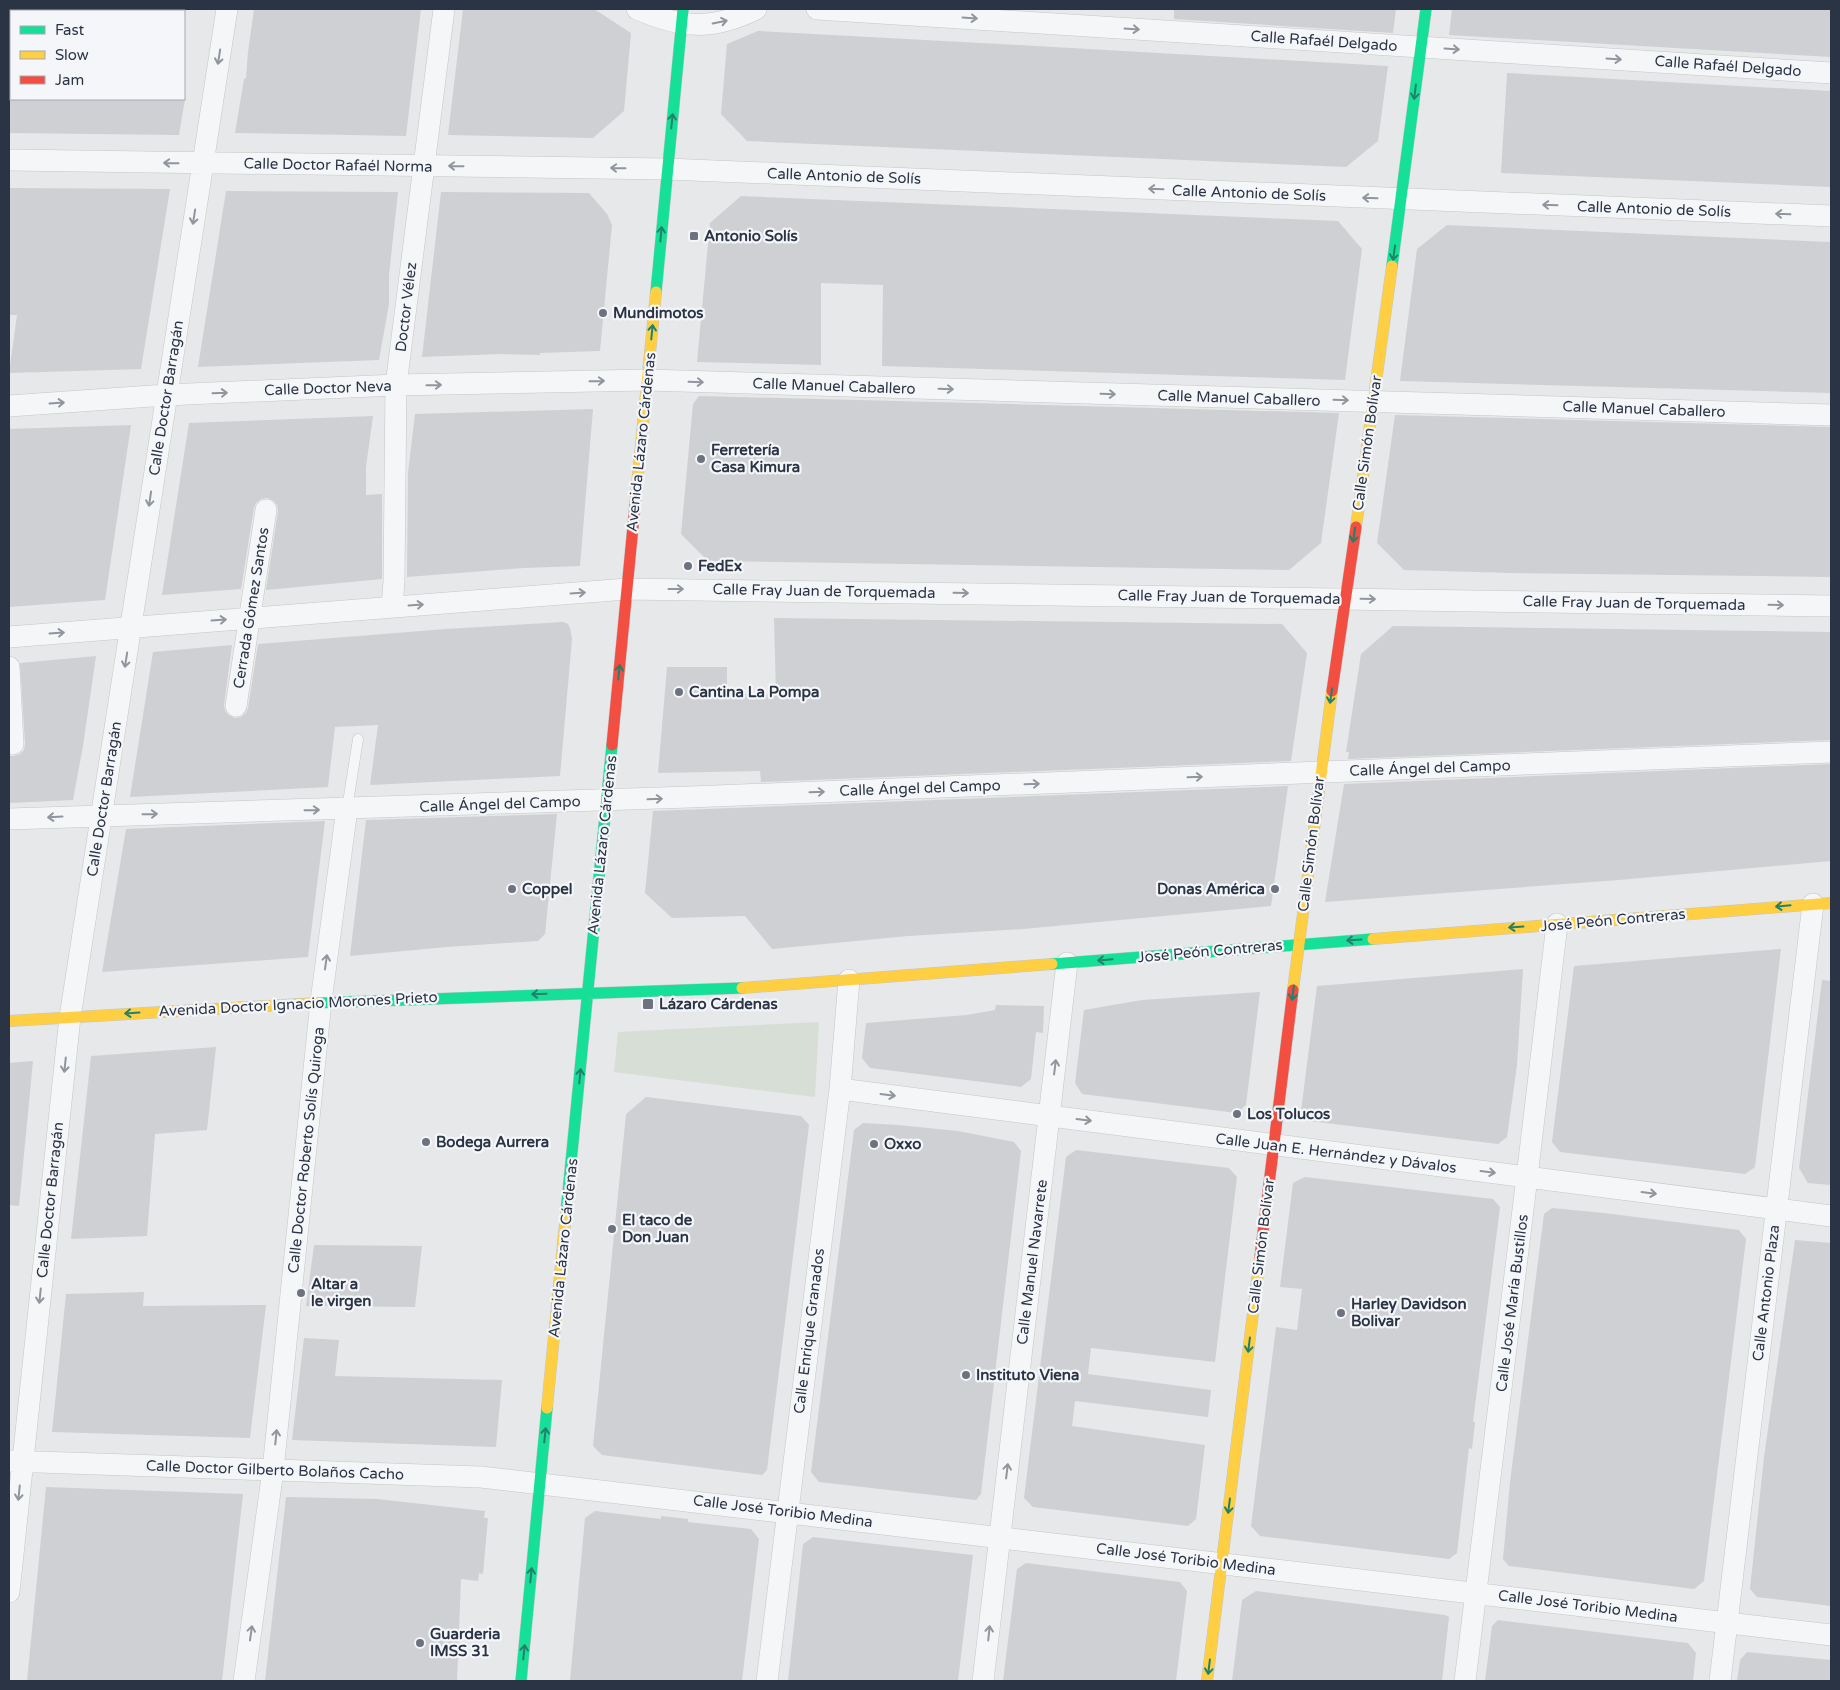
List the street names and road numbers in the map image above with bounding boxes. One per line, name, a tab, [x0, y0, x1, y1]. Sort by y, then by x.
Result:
street label: Calle Rafaél Delgado	[1250, 27, 1398, 55]
street label: Calle Rafaél Delgado	[1654, 52, 1802, 80]
street label: Calle Doctor Rafaél Norma	[243, 154, 433, 176]
street label: Calle Antonio de Solís	[767, 164, 921, 188]
street label: Calle Antonio de Solís	[1172, 181, 1326, 205]
street label: Calle Antonio de Solís	[1577, 197, 1731, 221]
street label: Doctor Vélez	[392, 261, 420, 353]
street label: Calle Doctor Barragán	[145, 319, 187, 477]
street label: Avenida Lázaro Cárdenas	[623, 351, 659, 533]
street label: Calle Manuel Caballero	[752, 374, 916, 398]
street label: Calle Simón Bolívar	[1349, 374, 1385, 512]
street label: Calle Doctor Neva	[264, 377, 392, 399]
street label: Calle Manuel Caballero	[1157, 386, 1321, 410]
street label: Calle Manuel Caballero	[1562, 397, 1726, 421]
street label: Cerrada Gómez Santos	[229, 526, 273, 690]
street label: Calle Fray Juan de Torquemada	[712, 580, 936, 602]
street label: Calle Fray Juan de Torquemada	[1117, 586, 1341, 608]
street label: Calle Fray Juan de Torquemada	[1522, 592, 1746, 614]
street label: Calle Doctor Barragán	[83, 720, 125, 878]
street label: Avenida Lázaro Cárdenas	[584, 754, 620, 936]
street label: Calle Ángel del Campo	[1349, 756, 1511, 780]
street label: Calle Simón Bolívar	[1294, 775, 1328, 913]
street label: Calle Ángel del Campo	[839, 776, 1001, 800]
street label: Calle Ángel del Campo	[419, 792, 581, 816]
street label: José Peón Contreras	[1540, 905, 1686, 935]
street label: José Peón Contreras	[1137, 936, 1283, 966]
street label: Avenida Doctor Ignacio Morones Prieto	[158, 988, 438, 1020]
street label: Calle Doctor Roberto Solís Quiroga	[284, 1026, 328, 1274]
street label: Calle Doctor Barragán	[33, 1121, 67, 1279]
street label: Calle Juan E. Hernández y Dávalos	[1214, 1129, 1458, 1177]
street label: Avenida Lázaro Cárdenas	[545, 1157, 581, 1339]
street label: Calle Simón Bolívar	[1244, 1177, 1278, 1315]
street label: Calle Manuel Navarrete	[1013, 1178, 1051, 1346]
street label: Calle José María Bustillos	[1492, 1213, 1532, 1393]
street label: Calle Antonio Plaza	[1749, 1224, 1783, 1362]
street label: Calle Enrique Granados	[790, 1247, 828, 1415]
street label: Calle Doctor Gilberto Bolaños Cacho	[146, 1456, 404, 1484]
street label: Calle José Toribio Medina	[692, 1491, 874, 1531]
street label: Calle José Toribio Medina	[1095, 1539, 1277, 1579]
street label: Calle José Toribio Medina	[1497, 1586, 1679, 1626]

